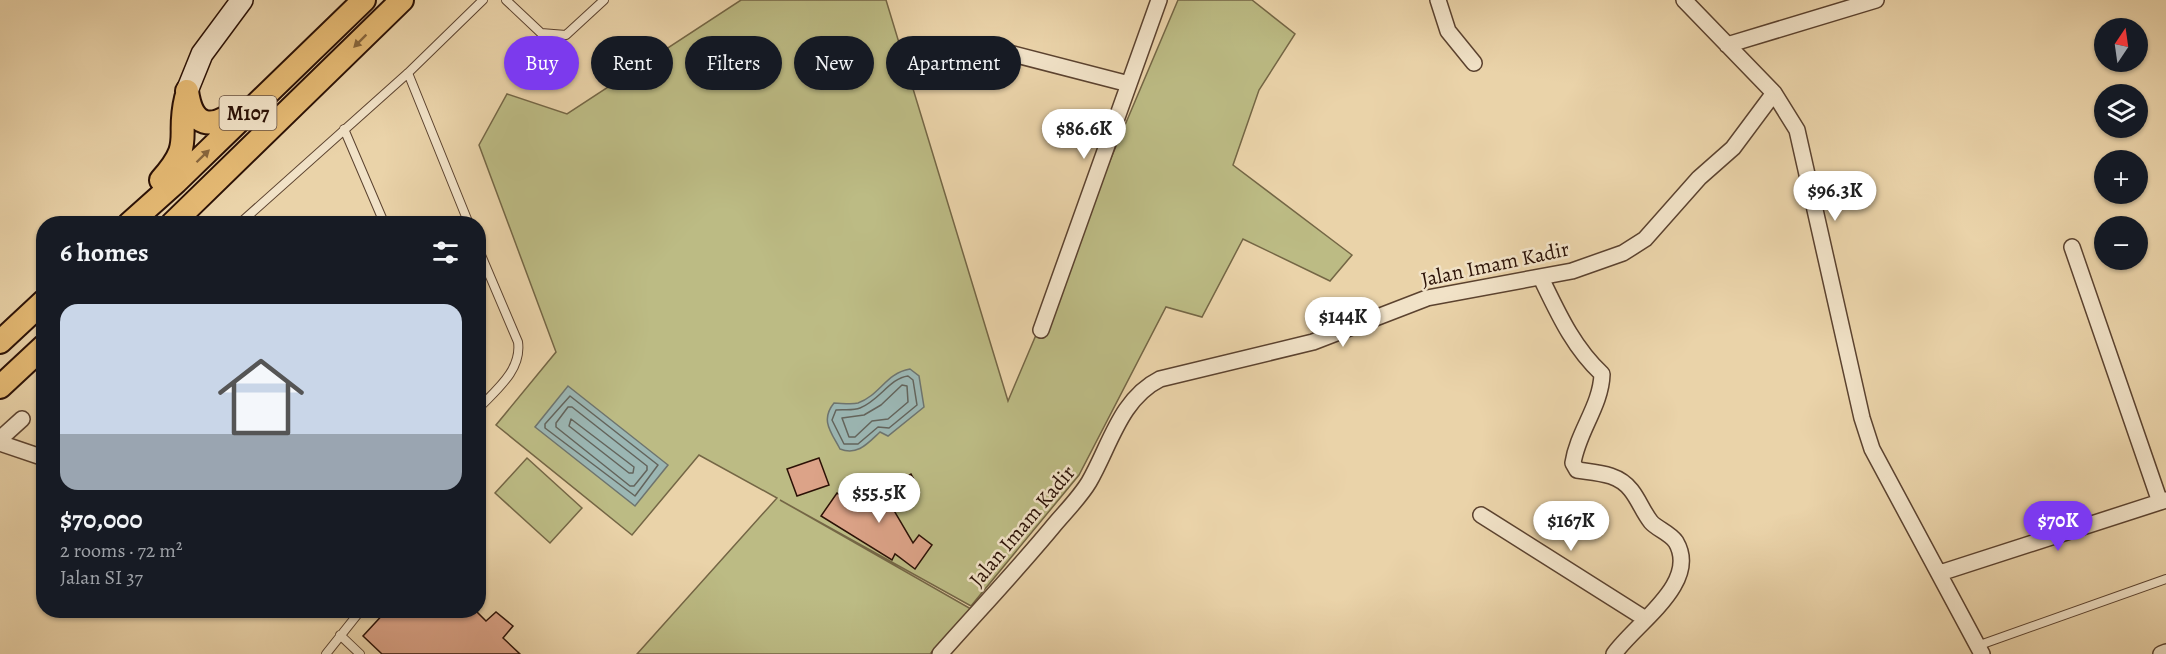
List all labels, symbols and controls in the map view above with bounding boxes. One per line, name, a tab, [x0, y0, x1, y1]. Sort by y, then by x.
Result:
north arrow	[2094, 18, 2148, 72]
map controls	[2094, 18, 2148, 270]
one-way arrow	[352, 34, 367, 48]
chip: Buy	[504, 36, 579, 90]
chip: Rent	[591, 36, 673, 90]
chip: Filters	[685, 36, 782, 90]
chip: New	[794, 36, 874, 90]
chip: Apartment	[886, 36, 1021, 90]
button: layers	[2094, 84, 2148, 138]
road number: M107	[220, 96, 276, 130]
pin: $86.6K	[1035, 109, 1133, 160]
text: $86.6K	[1056, 115, 1112, 142]
one-way arrow	[196, 149, 210, 163]
button: +	[2094, 150, 2148, 204]
pin: $96.3K	[1786, 171, 1884, 222]
text: $96.3K	[1807, 177, 1863, 204]
button: −	[2094, 216, 2148, 270]
text: 6 homes	[60, 235, 149, 270]
street label: Jalan Imam Kadir	[1418, 235, 1572, 293]
icon: filters	[429, 236, 462, 269]
pin: $144K	[1301, 297, 1385, 348]
text: $144K	[1319, 303, 1367, 330]
icon: home	[207, 343, 315, 451]
street label: Jalan Imam Kadir	[963, 459, 1081, 593]
pin: $55.5K	[830, 473, 928, 524]
text: $55.5K	[852, 479, 906, 506]
pin: $167K	[1529, 501, 1613, 552]
pin: $70K	[2022, 501, 2094, 552]
text: $70,000	[60, 502, 143, 537]
text: $167K	[1547, 507, 1595, 534]
text: $70K	[2037, 507, 2079, 534]
text: 2 rooms · 72 m²	[60, 537, 182, 564]
text: Jalan SI 37	[60, 564, 143, 591]

